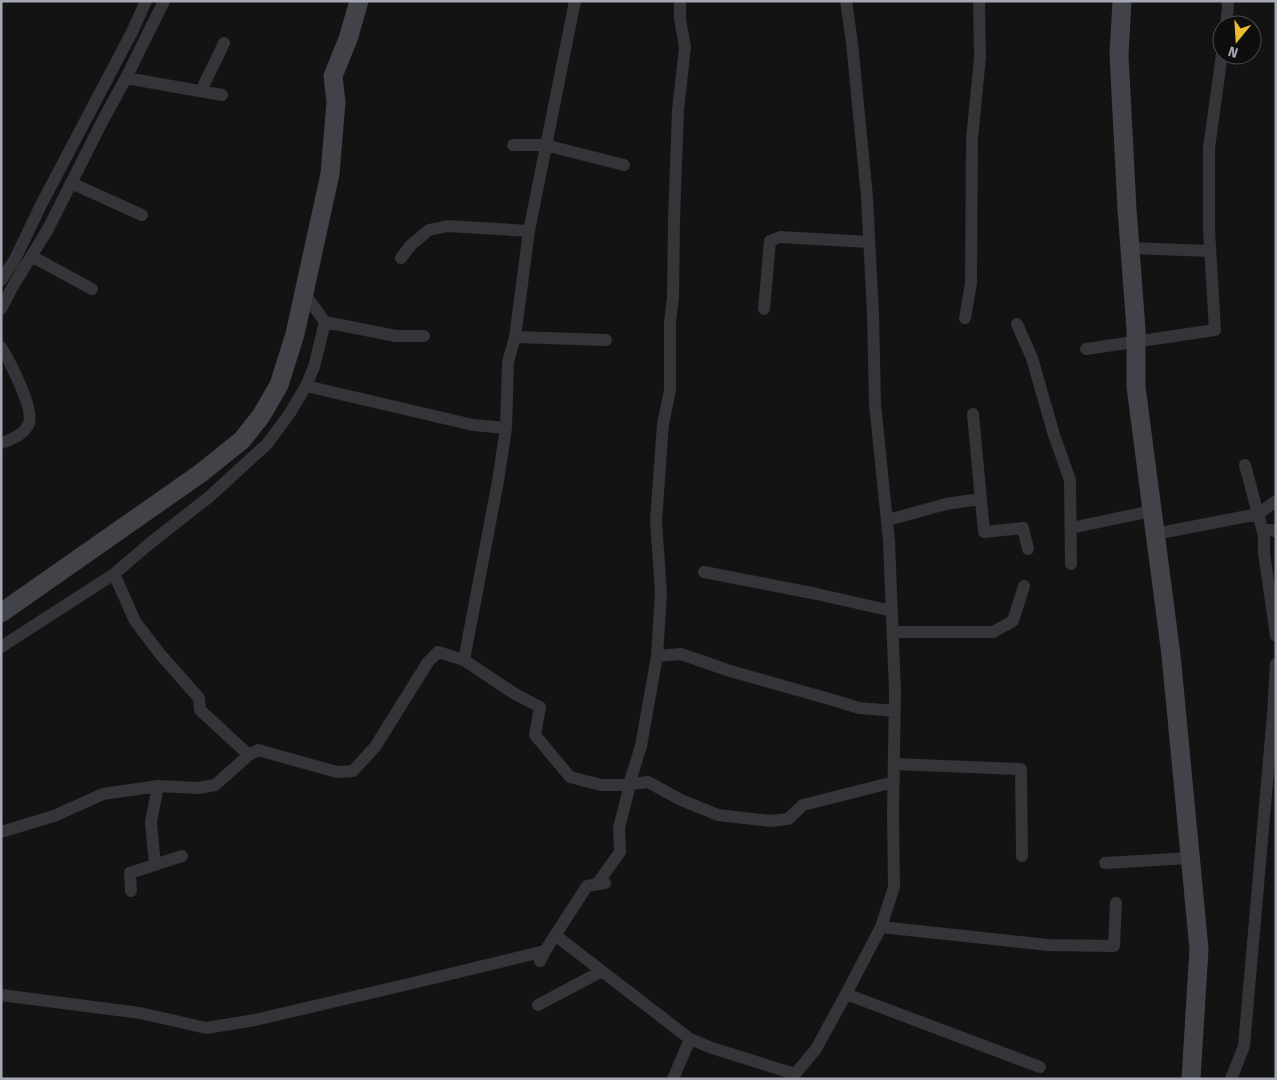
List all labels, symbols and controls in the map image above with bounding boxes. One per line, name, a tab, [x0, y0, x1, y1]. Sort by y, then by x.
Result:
north arrow	[1212, 15, 1262, 65]
text: N	[1226, 42, 1240, 61]

